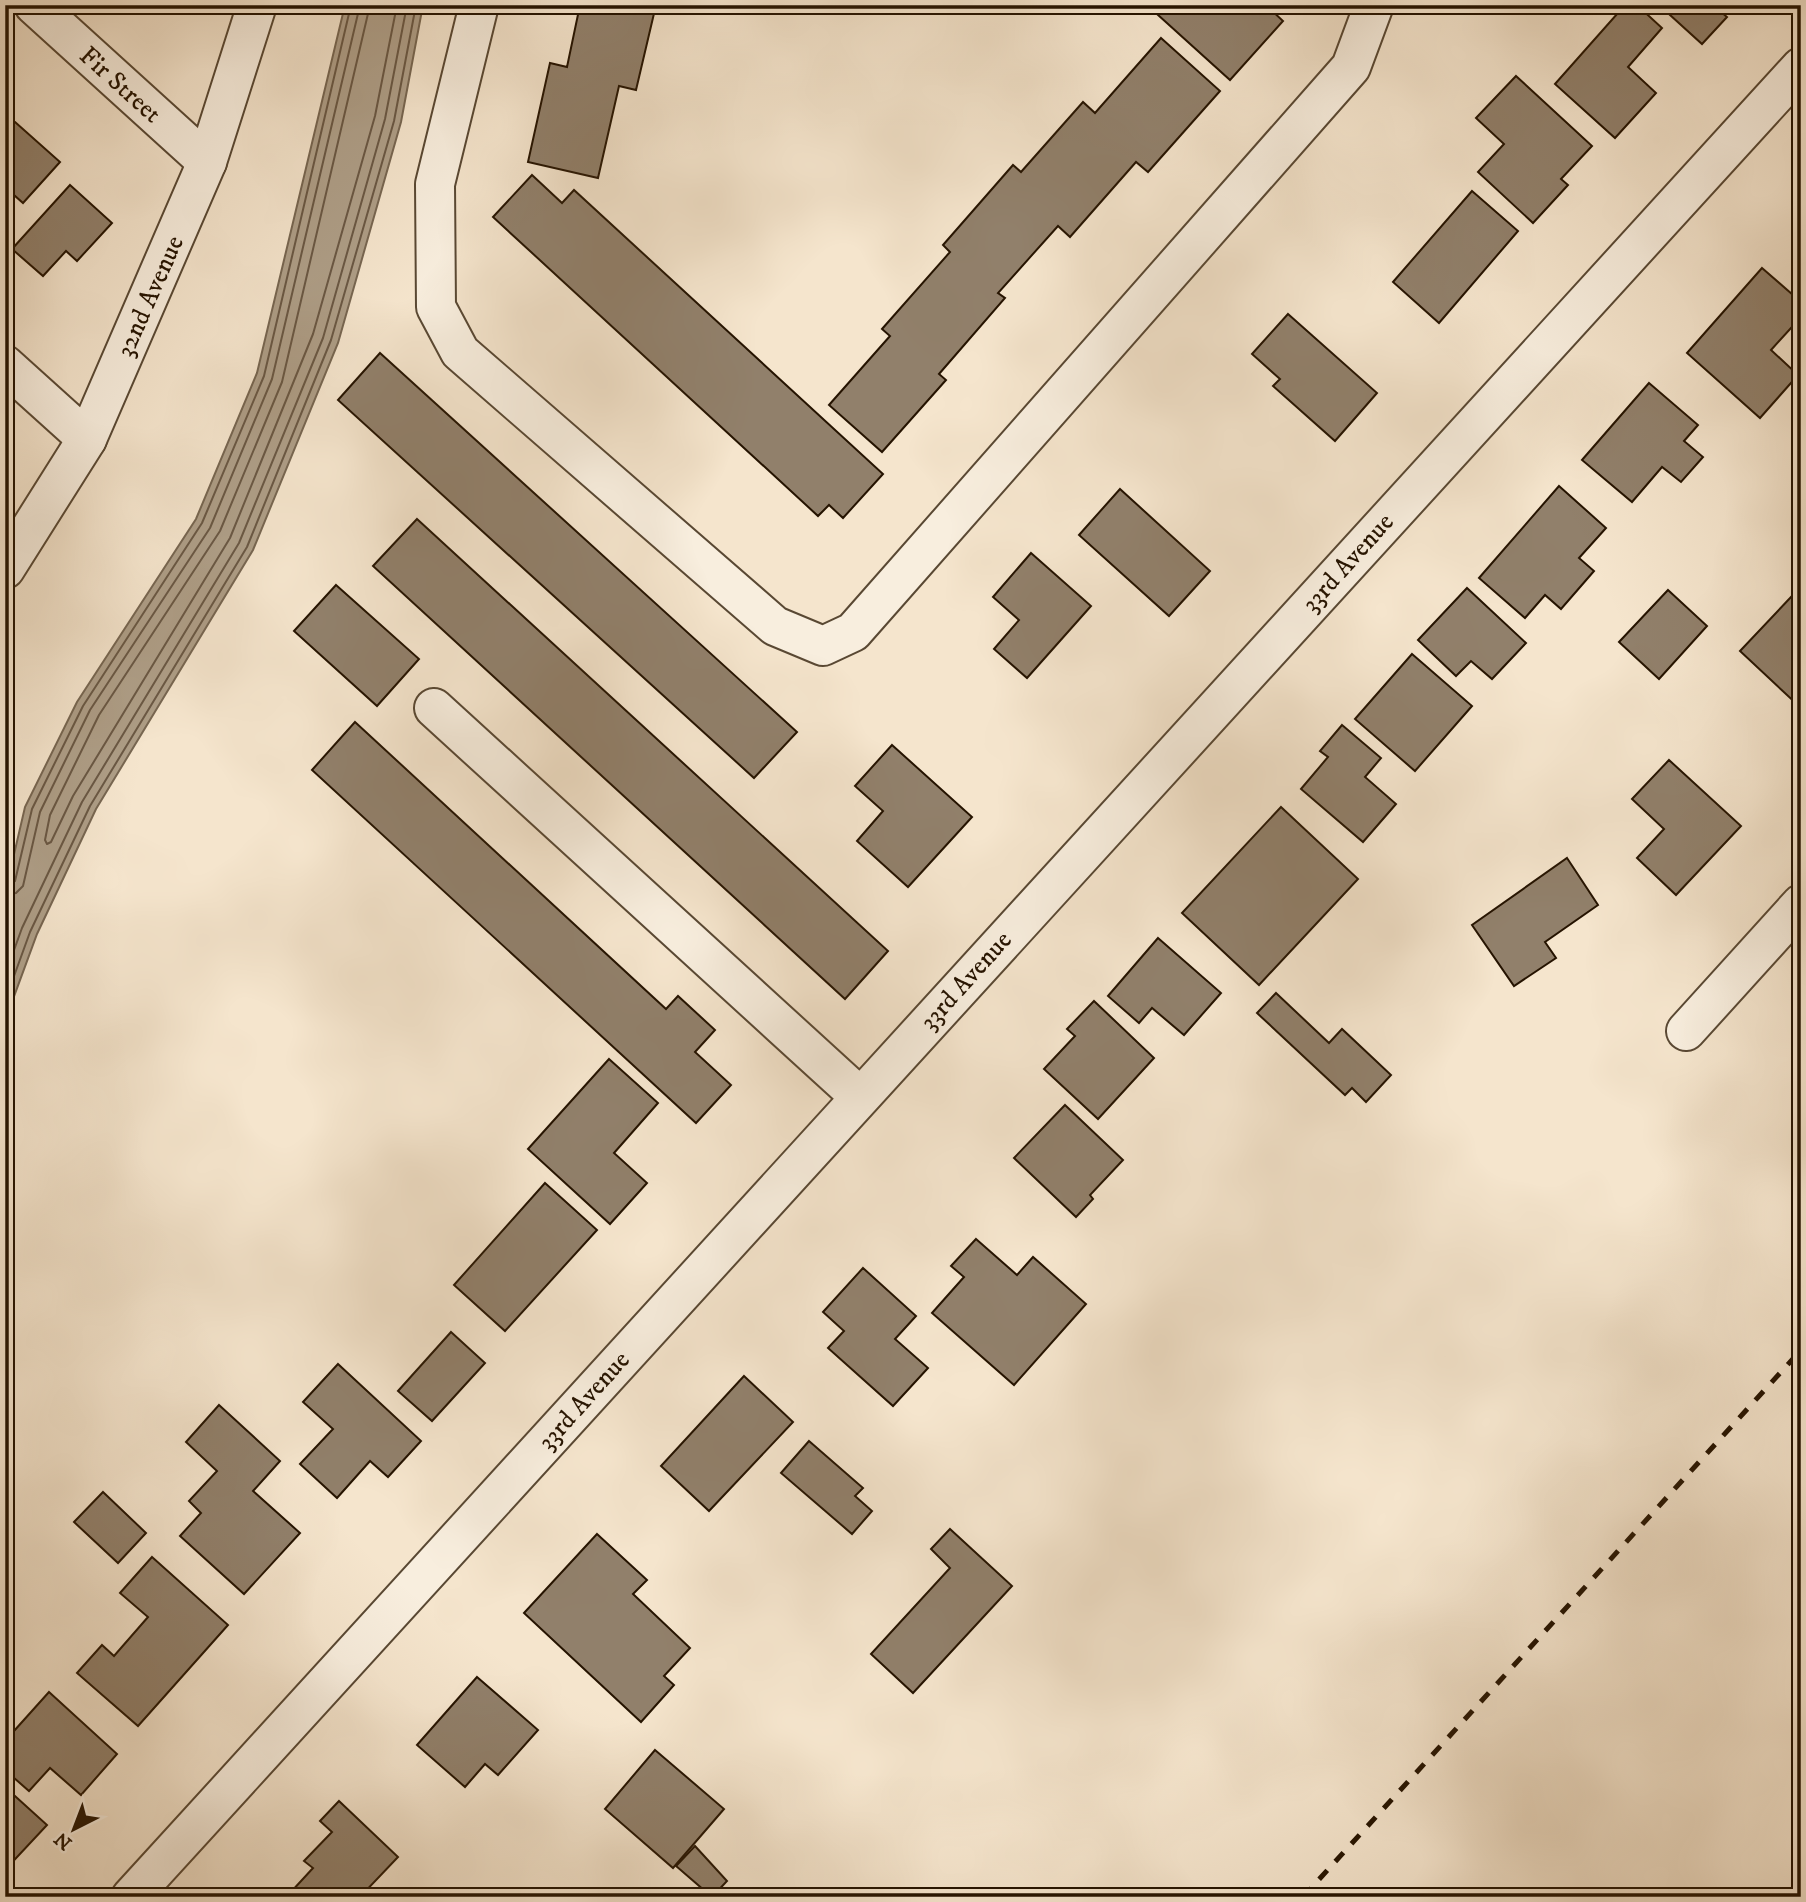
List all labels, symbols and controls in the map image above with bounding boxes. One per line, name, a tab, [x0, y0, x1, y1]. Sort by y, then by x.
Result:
street label: Fir Street	[72, 40, 168, 131]
street label: 32nd Avenue	[109, 231, 192, 362]
street label: 33rd Avenue	[1295, 506, 1401, 620]
street label: 33rd Avenue	[913, 924, 1019, 1038]
street label: 33rd Avenue	[531, 1344, 637, 1458]
north arrow	[38, 1794, 108, 1864]
text: N	[50, 1826, 77, 1854]

